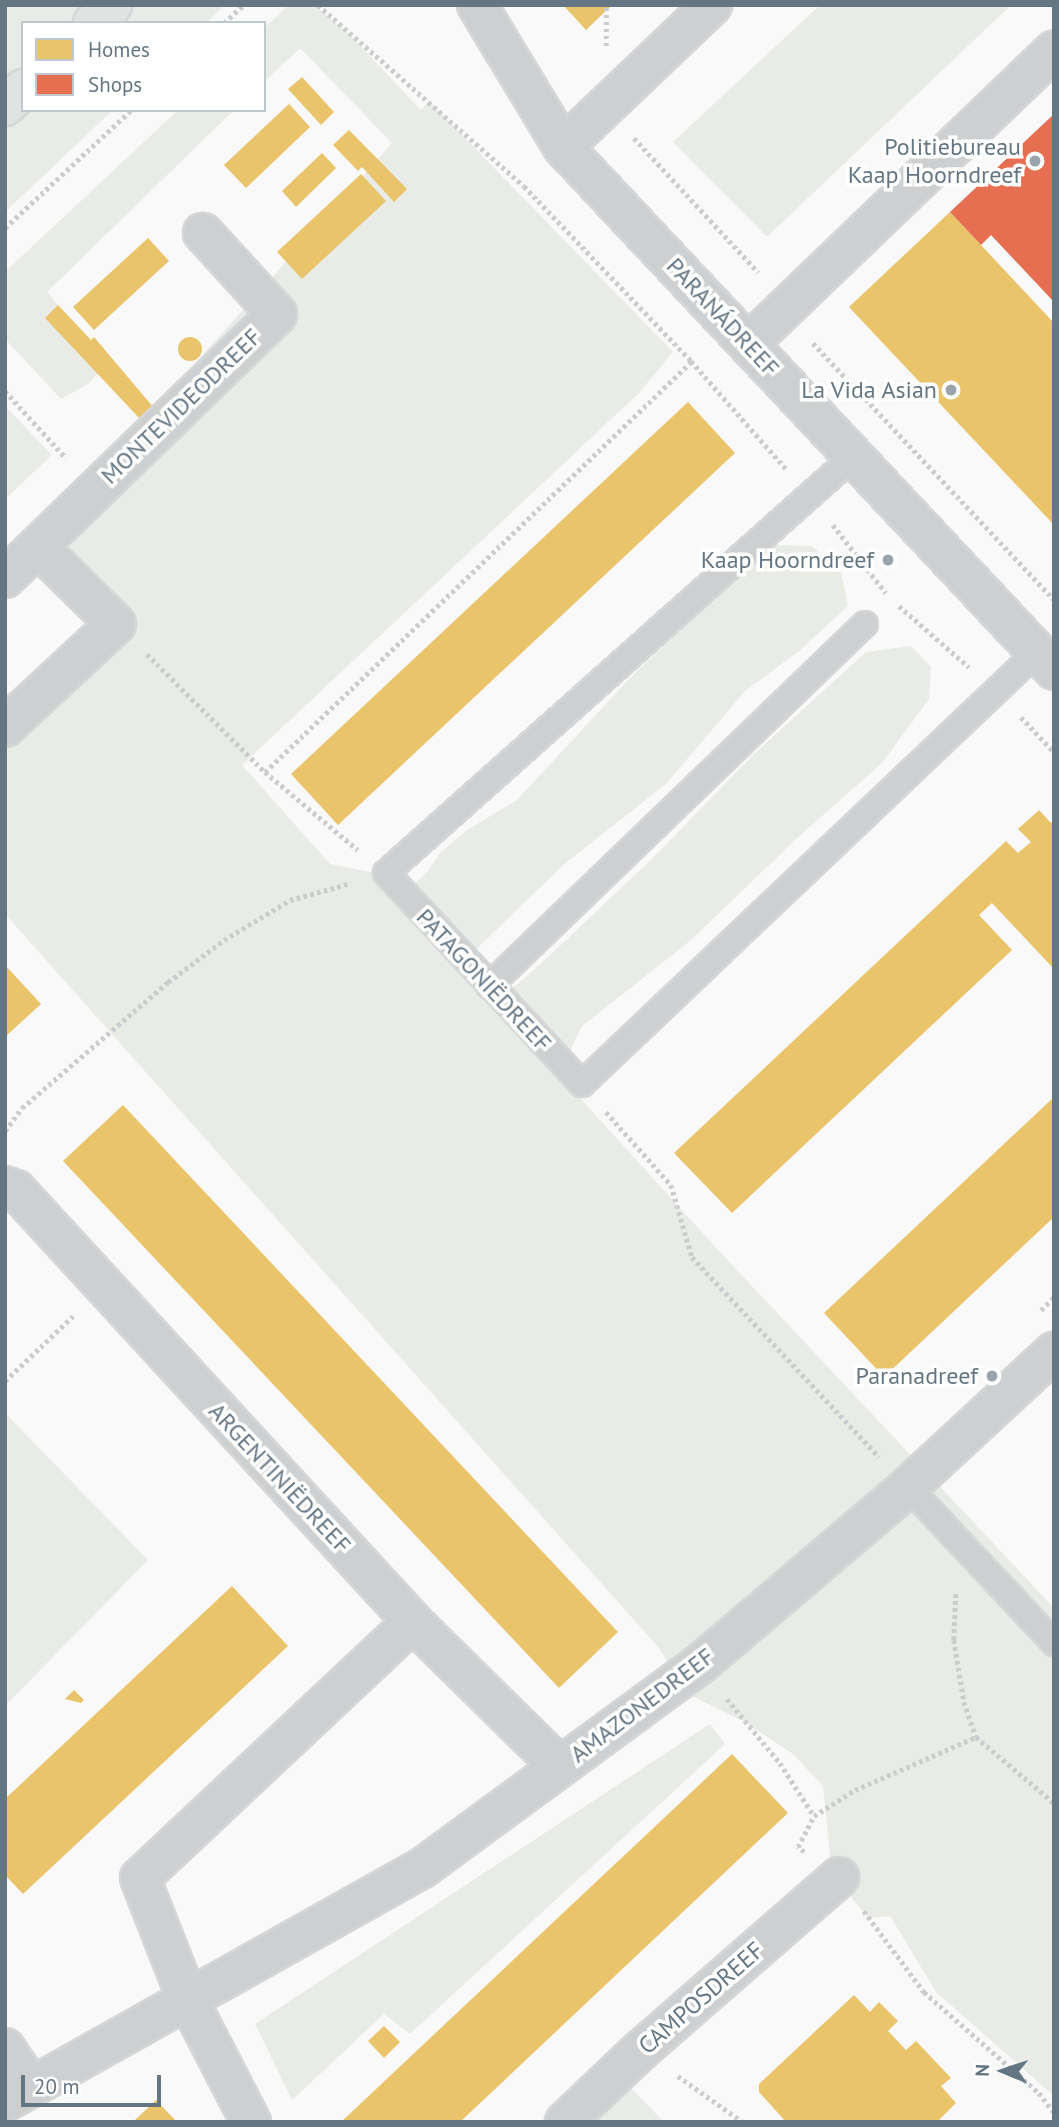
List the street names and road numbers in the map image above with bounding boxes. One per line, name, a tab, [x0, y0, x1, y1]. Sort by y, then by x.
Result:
street label: PARANÁDREEF	[661, 252, 785, 382]
street label: MONTEVIDEODREEF	[95, 322, 267, 490]
street label: PATAGONIËDREEF	[410, 903, 558, 1057]
street label: ARGENTINIËDREEF	[203, 1397, 357, 1559]
street label: AMAZONEDREEF	[564, 1642, 720, 1768]
street label: CAMPOSDREEF	[633, 1936, 769, 2060]

